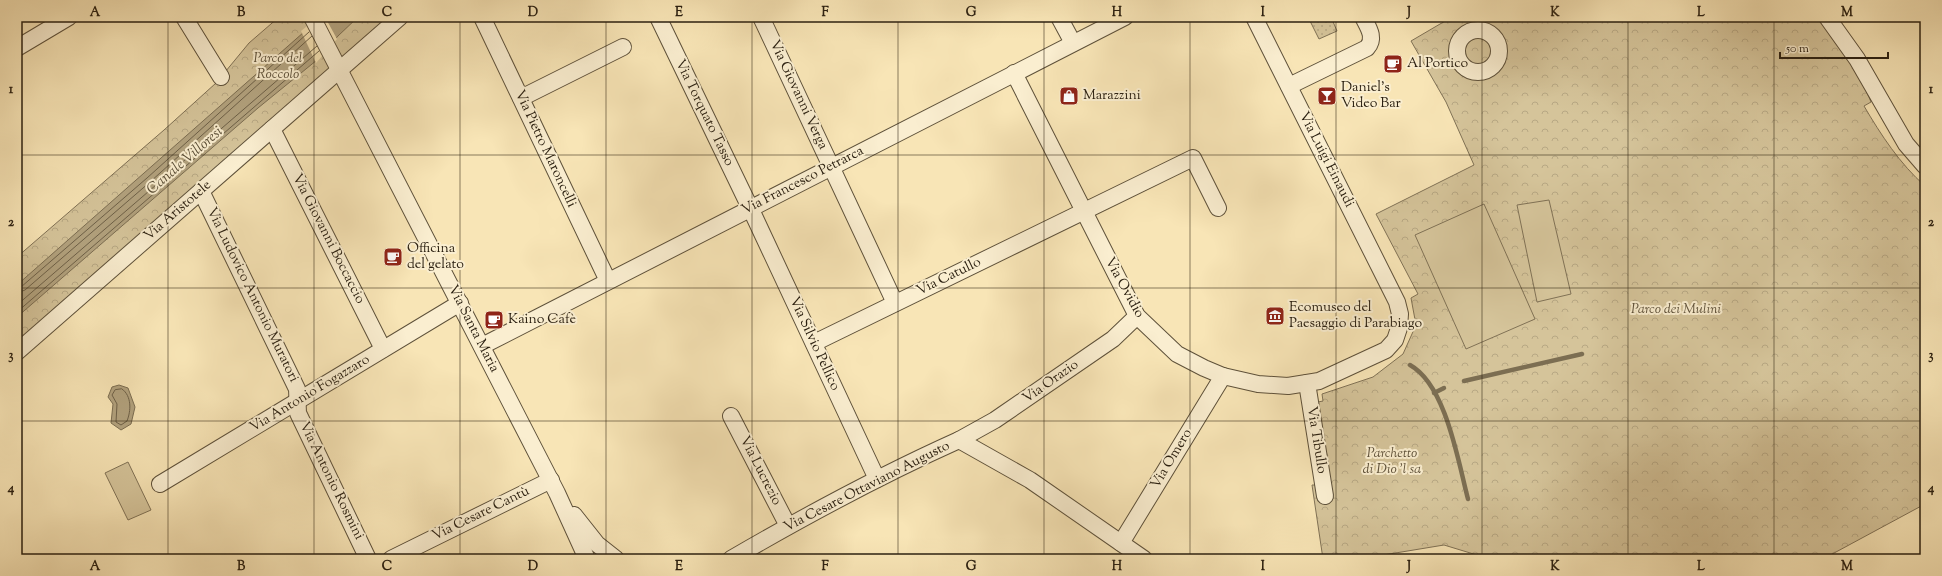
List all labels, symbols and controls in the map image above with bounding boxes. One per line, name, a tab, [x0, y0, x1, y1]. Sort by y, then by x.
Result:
text: A	[90, 4, 101, 22]
text: B	[237, 4, 246, 22]
text: C	[382, 4, 392, 22]
text: D	[528, 4, 538, 22]
text: E	[675, 4, 683, 22]
text: F	[821, 4, 829, 22]
text: G	[966, 4, 977, 22]
text: H	[1112, 4, 1123, 22]
text: I	[1261, 4, 1266, 22]
text: J	[1406, 4, 1411, 22]
text: K	[1550, 4, 1560, 22]
text: L	[1697, 4, 1705, 22]
text: M	[1841, 4, 1853, 22]
scale bar	[1780, 34, 1888, 60]
street label: Via Giovanni Verga	[764, 37, 832, 154]
text: 50 m	[1785, 40, 1809, 58]
park label: Parco del Roccolo	[253, 49, 303, 85]
cafe icon: Al Portico	[1382, 53, 1404, 75]
place label: Al Portico	[1407, 54, 1468, 74]
street label: Via Torquato Tasso	[669, 56, 739, 170]
place label: Daniel's Video Bar	[1341, 78, 1401, 114]
text: 1	[9, 81, 14, 99]
text: 1	[1929, 81, 1934, 99]
shop icon: Marazzini	[1058, 85, 1080, 107]
bar icon: Daniel's Video Bar	[1316, 85, 1338, 107]
place label: Marazzini	[1083, 86, 1141, 106]
street label: Via Pietro Maroncelli	[509, 87, 581, 211]
street label: Via Luigi Einaudi	[1293, 109, 1359, 211]
water label: Canale Villoresi	[142, 122, 228, 200]
street label: Via Francesco Petrarca	[738, 141, 868, 220]
street label: Via Giovanni Boccaccio	[287, 171, 370, 308]
street label: Via Aristotele	[140, 176, 216, 246]
street label: Via Ludovico Antonio Muratori	[201, 204, 303, 386]
text: 2	[8, 214, 15, 232]
text: 2	[1928, 214, 1935, 232]
place label: Officina del gelato	[407, 239, 464, 275]
cafe icon: Officina del gelato	[382, 246, 404, 268]
street label: Via Catullo	[913, 253, 985, 301]
street label: Via Ovidio	[1099, 254, 1149, 322]
street label: Via Santa Maria	[442, 282, 504, 377]
street label: Via Silvio Pellico	[784, 294, 845, 394]
place label: Ecomuseo del Paesaggio di Parabiago	[1289, 298, 1422, 334]
park label: Parco dei Mulini	[1631, 300, 1722, 320]
museum icon: Ecomuseo del Paesaggio di Parabiago	[1264, 305, 1286, 327]
cafe icon: Kaino Cafè	[483, 309, 505, 331]
place label: Kaino Cafè	[508, 310, 576, 330]
text: 3	[8, 347, 14, 365]
text: 3	[1928, 347, 1934, 365]
street label: Via Antonio Fogazzaro	[246, 350, 374, 438]
street label: Via Orazio	[1019, 355, 1083, 409]
street label: Via Tibullo	[1301, 405, 1331, 475]
street label: Via Antonio Rosmini	[294, 419, 368, 543]
street label: Via Omero	[1146, 425, 1198, 493]
street label: Via Lucrezio	[734, 433, 786, 509]
street label: Via Cesare Ottaviano Augusto	[781, 436, 954, 538]
park label: Parchetto di Dio 'l sa	[1363, 444, 1421, 480]
text: 4	[7, 480, 15, 498]
text: 4	[1927, 480, 1935, 498]
street label: Via Cesare Cantù	[429, 482, 533, 546]
text: A	[90, 558, 101, 576]
text: B	[237, 558, 246, 576]
text: C	[382, 558, 392, 576]
text: D	[528, 558, 538, 576]
text: E	[675, 558, 683, 576]
text: F	[821, 558, 829, 576]
text: G	[966, 558, 977, 576]
text: H	[1112, 558, 1123, 576]
text: I	[1261, 558, 1266, 576]
text: J	[1406, 558, 1411, 576]
text: K	[1550, 558, 1560, 576]
text: L	[1697, 558, 1705, 576]
text: M	[1841, 558, 1853, 576]

